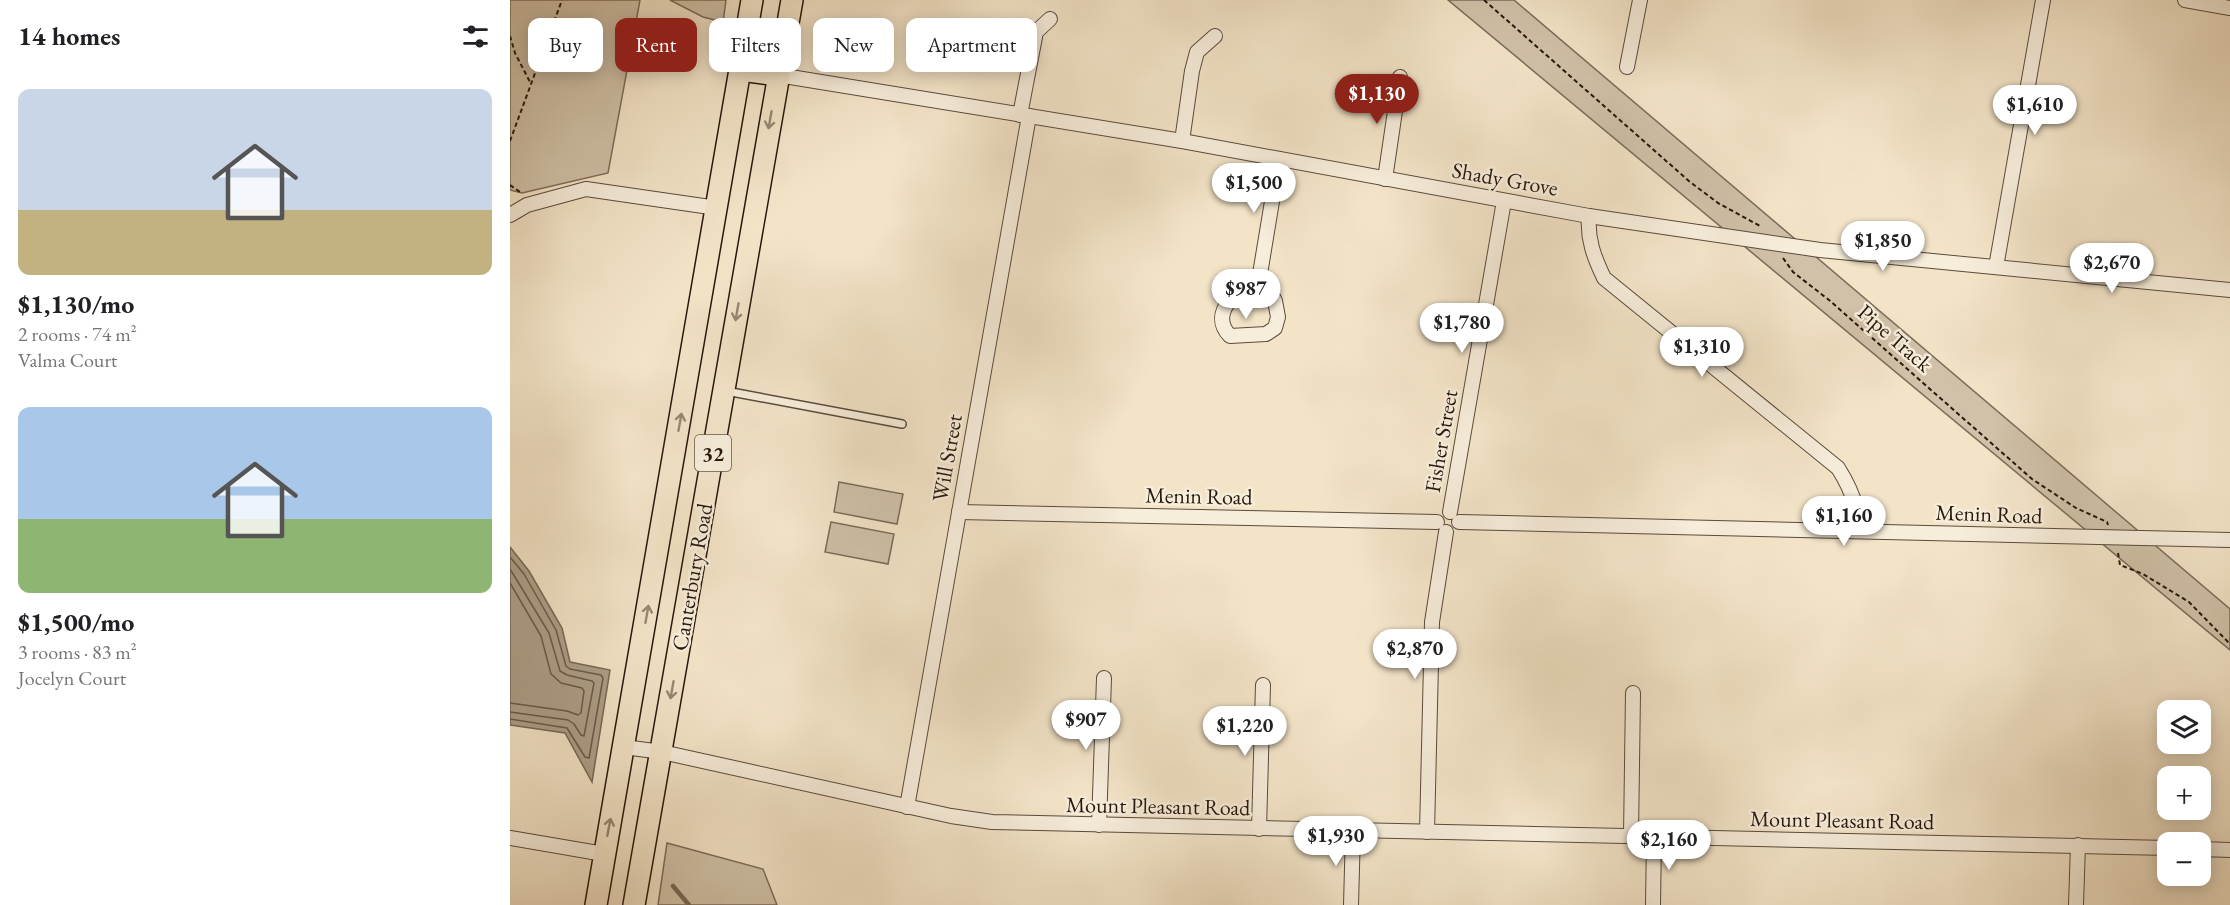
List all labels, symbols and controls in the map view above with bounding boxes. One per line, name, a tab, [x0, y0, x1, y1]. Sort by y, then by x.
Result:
chip: Buy	[528, 18, 603, 72]
chip: Rent	[615, 18, 697, 72]
chip: Filters	[709, 18, 801, 72]
chip: New	[813, 18, 894, 72]
chip: Apartment	[906, 18, 1037, 72]
text: 14 homes	[18, 19, 120, 53]
icon: filters	[459, 20, 492, 53]
pin: $1,130	[1328, 74, 1426, 125]
text: $1,130	[1349, 80, 1405, 106]
pin: $1,610	[1986, 85, 2084, 136]
text: $1,610	[2007, 91, 2063, 117]
one-way arrow	[765, 109, 776, 129]
icon: home	[201, 128, 309, 236]
street label: Shady Grove	[1450, 155, 1561, 203]
pin: $1,500	[1205, 163, 1303, 214]
text: $1,500	[1226, 169, 1282, 195]
pin: $1,850	[1834, 221, 1932, 272]
text: $1,850	[1855, 227, 1911, 253]
pin: $2,670	[2063, 243, 2161, 294]
text: $2,670	[2084, 249, 2140, 275]
pin: $987	[1210, 269, 1282, 320]
text: $987	[1226, 275, 1266, 301]
text: $1,130/mo	[18, 287, 134, 321]
street label: Pipe Track	[1852, 298, 1939, 379]
one-way arrow	[732, 301, 743, 321]
pin: $1,780	[1413, 303, 1511, 354]
text: $1,780	[1434, 309, 1490, 335]
text: 2 rooms · 74 m²	[18, 321, 137, 347]
pin: $1,310	[1653, 327, 1751, 378]
text: $1,310	[1674, 333, 1730, 359]
text: Valma Court	[18, 347, 117, 373]
street label: Fisher Street	[1418, 387, 1464, 495]
one-way arrow	[675, 412, 686, 432]
street label: Will Street	[925, 412, 969, 504]
road number: 32	[695, 435, 731, 471]
icon: home	[201, 446, 309, 554]
street label: Menin Road	[1145, 481, 1254, 511]
pin: $1,160	[1795, 496, 1893, 547]
street label: Menin Road	[1935, 498, 2044, 530]
street label: Canterbury Road	[665, 500, 719, 653]
text: $1,160	[1816, 502, 1872, 528]
text: $1,500/mo	[18, 605, 134, 639]
one-way arrow	[642, 605, 653, 624]
pin: $2,870	[1366, 629, 1464, 680]
text: $2,870	[1387, 635, 1443, 661]
text: 3 rooms · 83 m²	[18, 639, 137, 665]
text: Jocelyn Court	[18, 665, 126, 691]
one-way arrow	[666, 680, 677, 700]
pin: $907	[1050, 700, 1122, 751]
map controls	[2157, 700, 2211, 886]
button: layers	[2157, 700, 2211, 754]
text: $907	[1066, 706, 1106, 732]
pin: $1,220	[1196, 706, 1294, 757]
text: $1,220	[1217, 712, 1273, 738]
button: +	[2157, 766, 2211, 820]
street label: Mount Pleasant Road	[1066, 790, 1251, 822]
street label: Mount Pleasant Road	[1750, 804, 1935, 836]
pin: $1,930	[1287, 816, 1385, 867]
one-way arrow	[604, 817, 615, 837]
pin: $2,160	[1620, 820, 1718, 871]
text: $1,930	[1308, 822, 1364, 848]
text: $2,160	[1641, 826, 1697, 852]
button: −	[2157, 832, 2211, 886]

